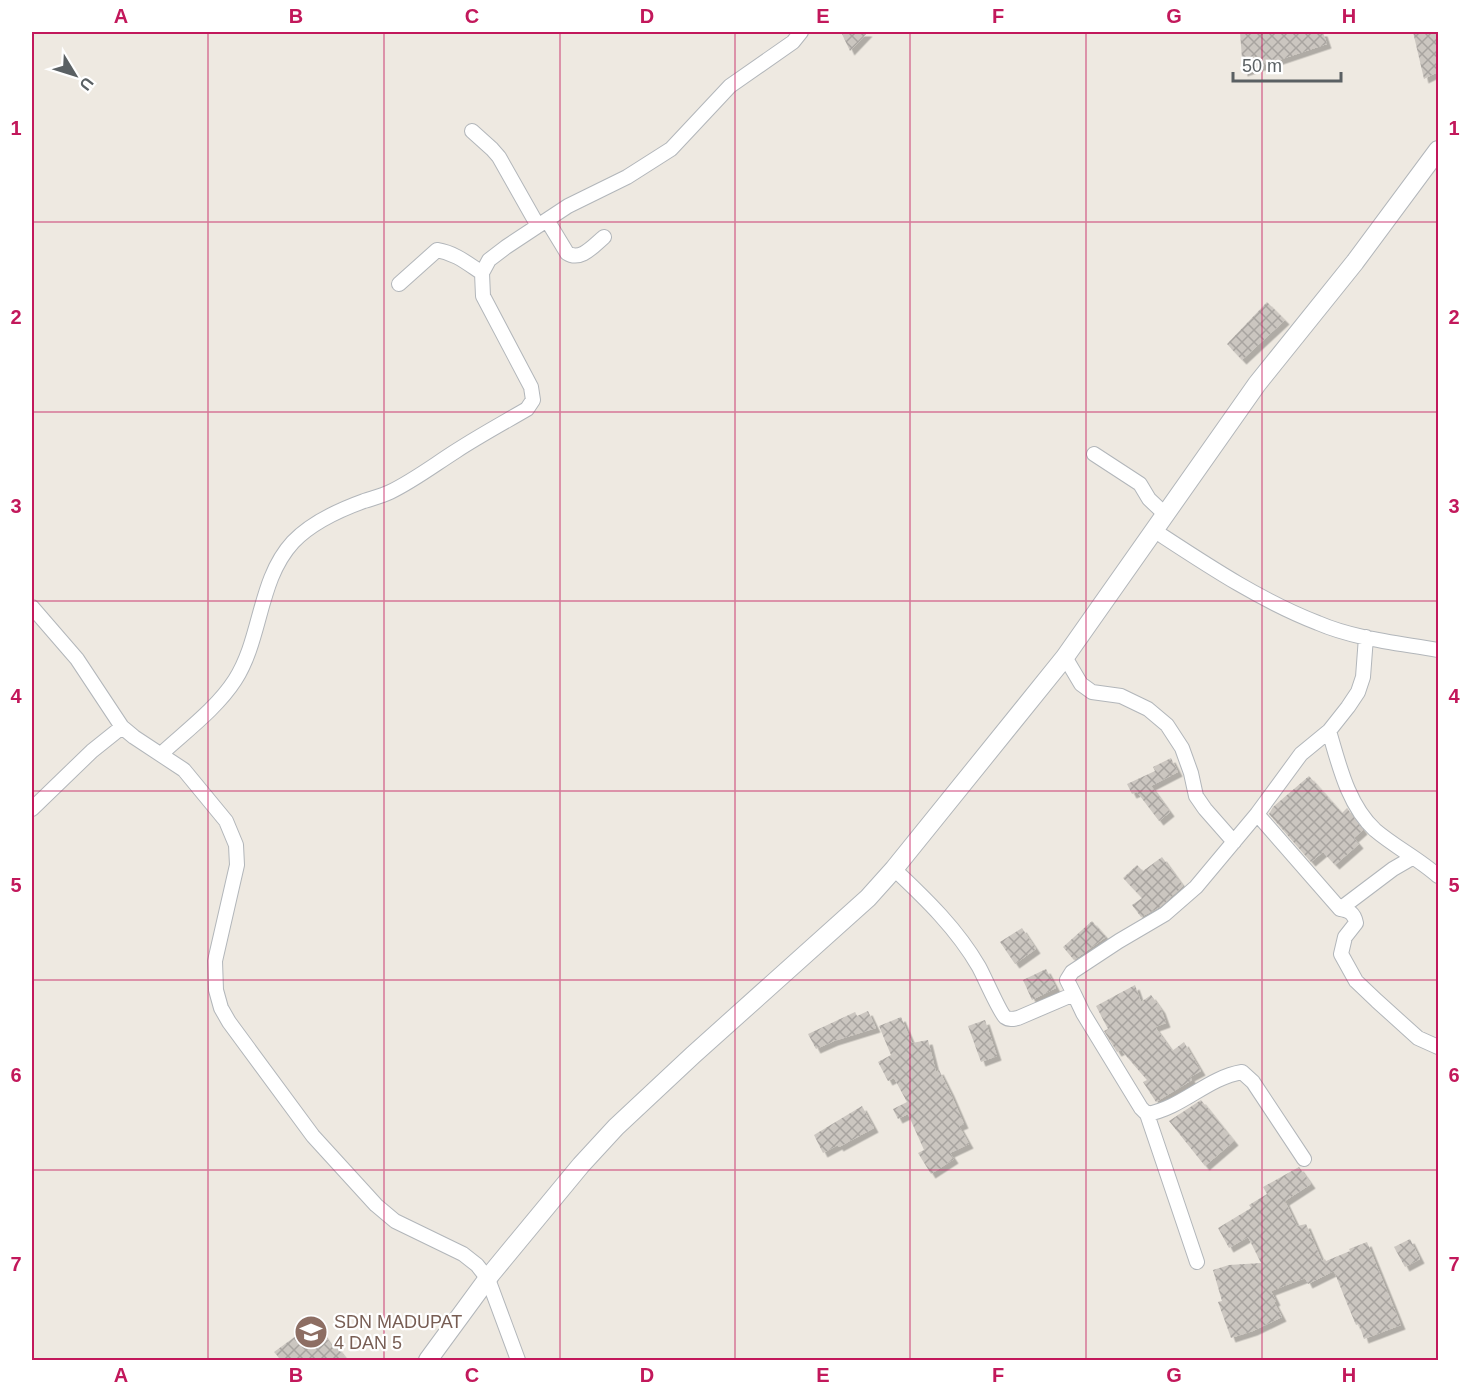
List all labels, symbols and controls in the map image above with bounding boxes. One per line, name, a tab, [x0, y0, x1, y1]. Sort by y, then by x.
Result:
text: A	[114, 5, 128, 27]
text: B	[289, 5, 303, 27]
text: C	[465, 5, 479, 27]
text: D	[640, 5, 654, 27]
text: E	[816, 5, 830, 27]
text: F	[992, 5, 1004, 27]
text: G	[1166, 5, 1182, 27]
text: H	[1342, 5, 1356, 27]
north arrow	[45, 45, 105, 105]
scale bar	[1233, 45, 1341, 83]
text: 50 m	[1242, 56, 1282, 76]
text: U	[76, 74, 97, 94]
text: 1	[10, 117, 22, 139]
text: 1	[1448, 117, 1460, 139]
text: 2	[10, 306, 22, 328]
text: 2	[1448, 306, 1460, 328]
text: 3	[10, 495, 22, 517]
text: 3	[1448, 495, 1460, 517]
text: 4	[10, 685, 22, 707]
text: 4	[1448, 685, 1460, 707]
text: 5	[10, 874, 22, 896]
text: 5	[1448, 874, 1460, 896]
text: 6	[10, 1064, 22, 1086]
text: 6	[1448, 1064, 1460, 1086]
text: 7	[10, 1253, 22, 1275]
text: 7	[1448, 1253, 1460, 1275]
place label: SDN MADUPAT 4 DAN 5	[334, 1312, 462, 1353]
school or university icon: SDN MADUPAT 4 DAN 5	[293, 1314, 329, 1350]
text: A	[114, 1364, 128, 1386]
text: B	[289, 1364, 303, 1386]
text: C	[465, 1364, 479, 1386]
text: D	[640, 1364, 654, 1386]
text: E	[816, 1364, 830, 1386]
text: F	[992, 1364, 1004, 1386]
text: G	[1166, 1364, 1182, 1386]
text: H	[1342, 1364, 1356, 1386]

